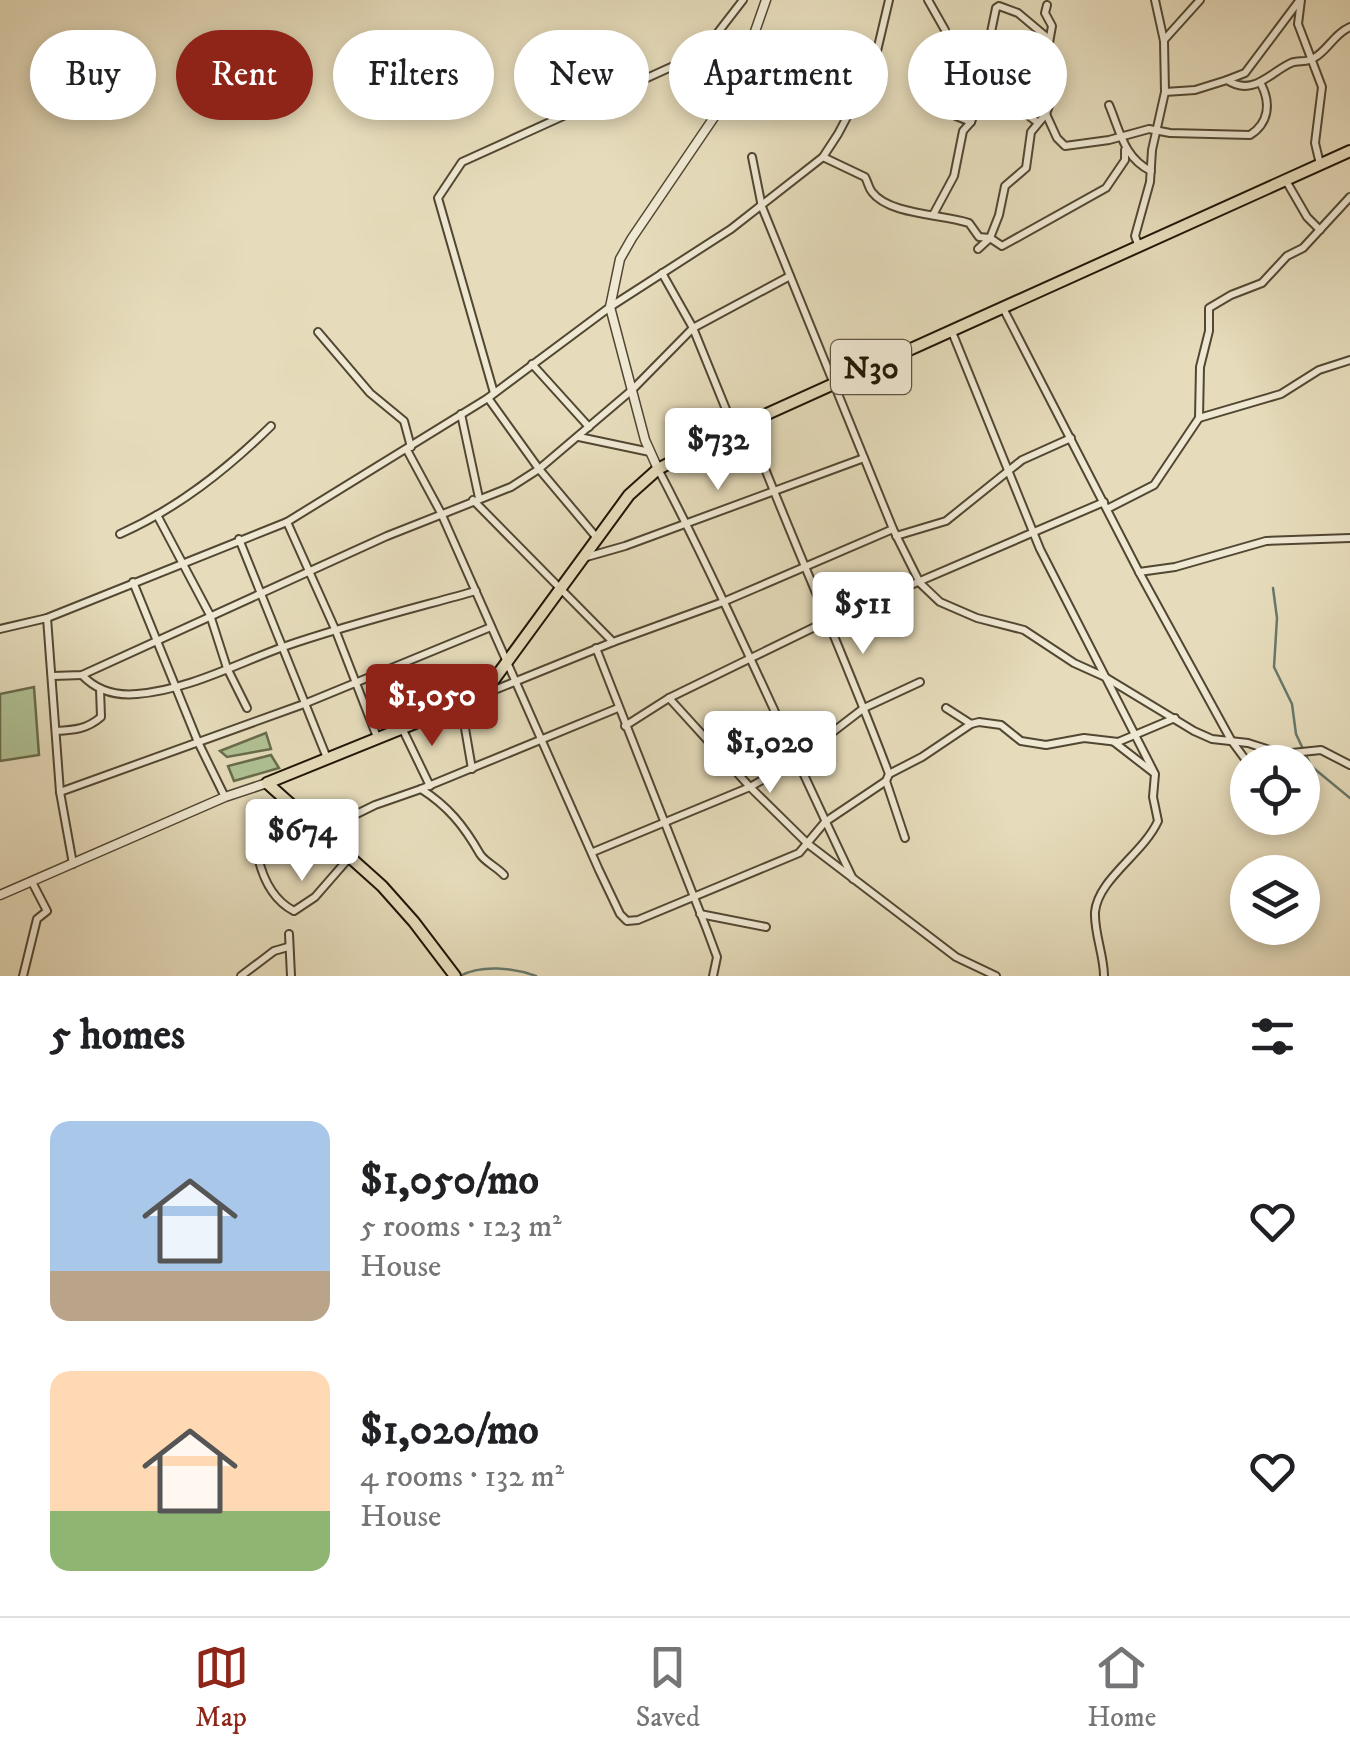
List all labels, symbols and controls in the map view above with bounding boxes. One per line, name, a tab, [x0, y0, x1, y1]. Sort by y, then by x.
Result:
chip: Buy	[30, 30, 156, 120]
chip: Rent	[176, 30, 313, 120]
chip: Filters	[333, 30, 494, 120]
chip: New	[514, 30, 649, 120]
chip: Apartment	[669, 30, 888, 120]
chip: House	[908, 30, 1067, 120]
road number: N30	[831, 340, 911, 394]
pin: $732	[659, 408, 777, 493]
text: $732	[687, 420, 749, 460]
pin: $511	[804, 572, 922, 657]
text: $511	[835, 584, 891, 624]
pin: $1,050	[351, 664, 513, 749]
text: $1,050	[388, 676, 476, 716]
pin: $1,020	[689, 711, 851, 796]
text: $1,020	[726, 723, 814, 763]
map controls	[1230, 745, 1320, 945]
button: locate	[1230, 745, 1320, 835]
pin: $674	[243, 799, 361, 884]
text: $674	[268, 811, 336, 851]
button: layers	[1230, 855, 1320, 945]
icon: filters	[1245, 1009, 1300, 1064]
text: 5 homes	[50, 1010, 185, 1062]
text: $1,050/mo	[360, 1155, 539, 1207]
icon: home	[130, 1161, 250, 1281]
icon: heart	[1245, 1194, 1300, 1249]
text: 5 rooms · 123 m²	[360, 1207, 562, 1247]
text: House	[360, 1247, 441, 1287]
text: $1,020/mo	[360, 1405, 539, 1457]
icon: home	[130, 1411, 250, 1531]
icon: heart	[1245, 1444, 1300, 1499]
text: 4 rooms · 132 m²	[360, 1457, 564, 1497]
text: House	[360, 1497, 441, 1537]
tab: Map	[194, 1640, 249, 1735]
tab: Saved	[636, 1640, 700, 1735]
tab: Home	[1087, 1640, 1156, 1735]

